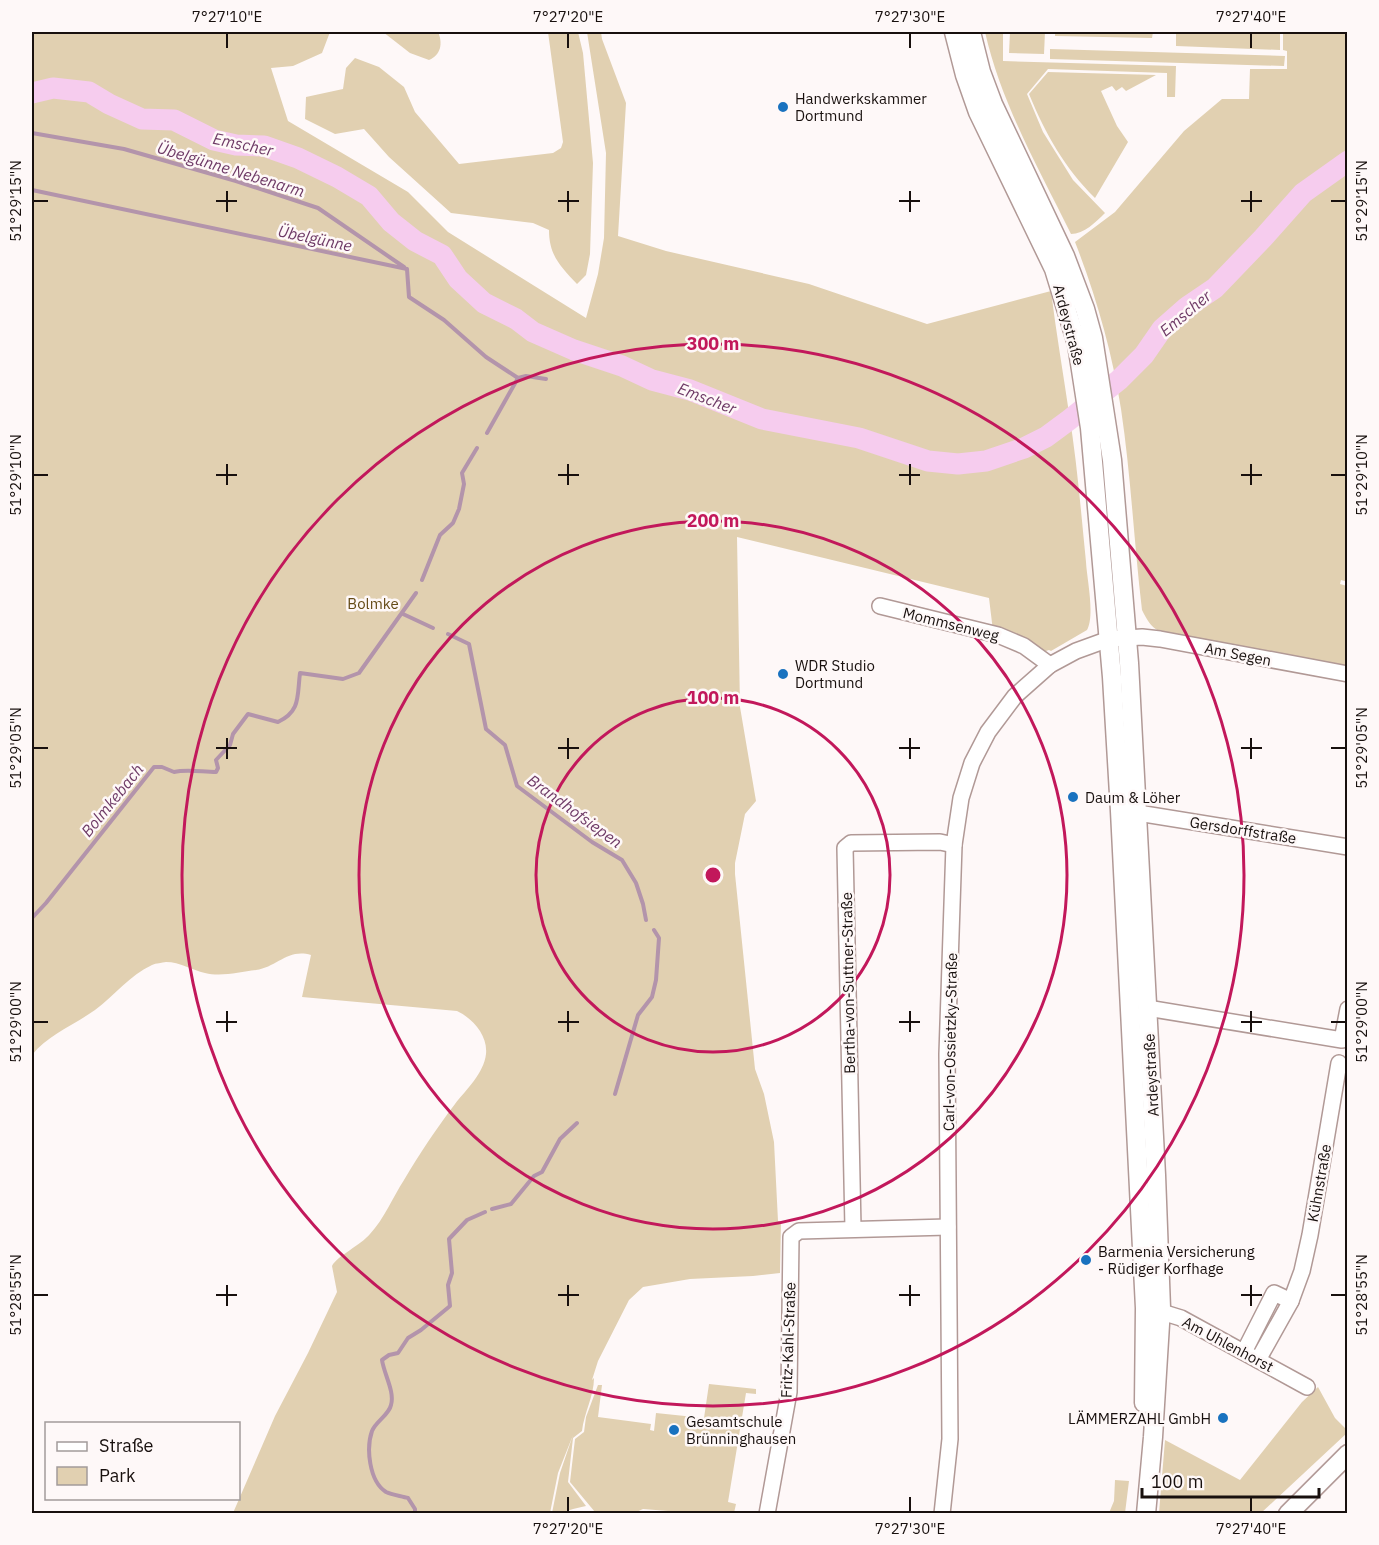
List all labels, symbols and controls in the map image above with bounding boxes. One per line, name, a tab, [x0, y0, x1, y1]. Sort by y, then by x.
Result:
text: 7°27'10"E	[192, 7, 262, 26]
text: 7°27'20"E	[533, 7, 603, 26]
text: 7°27'30"E	[875, 7, 945, 26]
text: 7°27'40"E	[1216, 7, 1286, 26]
place label: Handwerkskammer Dortmund	[795, 89, 927, 125]
marker: Handwerkskammer Dortmund	[776, 100, 790, 114]
water label: Emscher	[211, 128, 276, 160]
water label: Übelgünne Nebenarm	[155, 137, 307, 201]
text: 51°29'15"N	[6, 160, 25, 242]
text: 51°29'15"N	[1352, 160, 1371, 242]
water label: Übelgünne	[276, 220, 354, 256]
street label: Ardeystraße	[1049, 282, 1089, 368]
water label: Emscher	[1155, 285, 1216, 340]
text: 300 m	[687, 332, 739, 355]
water label: Emscher	[675, 378, 740, 419]
text: 51°29'10"N	[6, 434, 25, 516]
text: 51°29'10"N	[1352, 434, 1371, 516]
text: 200 m	[687, 509, 739, 532]
park label: Bolmke	[347, 594, 399, 613]
street label: Mommsenweg	[901, 603, 1001, 645]
street label: Am Segen	[1203, 638, 1273, 670]
place label: WDR Studio Dortmund	[795, 656, 875, 692]
marker: WDR Studio Dortmund	[776, 667, 790, 681]
text: 100 m	[687, 686, 739, 709]
text: 51°29'05"N	[6, 707, 25, 789]
text: 51°29'05"N	[1352, 707, 1371, 789]
water label: Bolmkebach	[77, 759, 147, 841]
water label: Brandhofsiepen	[524, 770, 626, 852]
place label: Daum & Löher	[1085, 788, 1181, 807]
marker: Daum & Löher	[1066, 790, 1080, 804]
street label: Gersdorffstraße	[1188, 812, 1298, 848]
centre of rings	[703, 865, 723, 885]
street label: Bertha-von-Suttner-Straße	[837, 892, 859, 1074]
street label: Carl-von-Ossietzky-Straße	[939, 953, 961, 1131]
text: 51°29'00"N	[6, 981, 25, 1063]
text: 51°29'00"N	[1352, 981, 1371, 1063]
street label: Ardeystraße	[1139, 1033, 1163, 1117]
street label: Kühnstraße	[1303, 1143, 1335, 1223]
place label: Barmenia Versicherung - Rüdiger Korfhage	[1098, 1242, 1255, 1278]
marker: Barmenia Versicherung - Rüdiger Korfhage	[1079, 1253, 1093, 1267]
text: 51°28'55"N	[6, 1254, 25, 1336]
text: 51°28'55"N	[1352, 1254, 1371, 1336]
street label: Fritz-Kahl-Straße	[776, 1282, 800, 1398]
street label: Am Uhlenhorst	[1179, 1312, 1277, 1376]
place label: LÄMMERZAHL GmbH	[1068, 1409, 1211, 1428]
marker: LÄMMERZAHL GmbH	[1216, 1411, 1230, 1425]
place label: Gesamtschule Brünninghausen	[686, 1412, 796, 1448]
legend	[45, 1422, 240, 1500]
marker: Gesamtschule Brünninghausen	[667, 1423, 681, 1437]
text: Straße	[99, 1434, 153, 1457]
scale bar	[1142, 1461, 1319, 1499]
text: Park	[99, 1464, 136, 1487]
text: 100 m	[1151, 1470, 1203, 1493]
text: 7°27'20"E	[533, 1519, 603, 1538]
text: 7°27'30"E	[875, 1519, 945, 1538]
text: 7°27'40"E	[1216, 1519, 1286, 1538]

